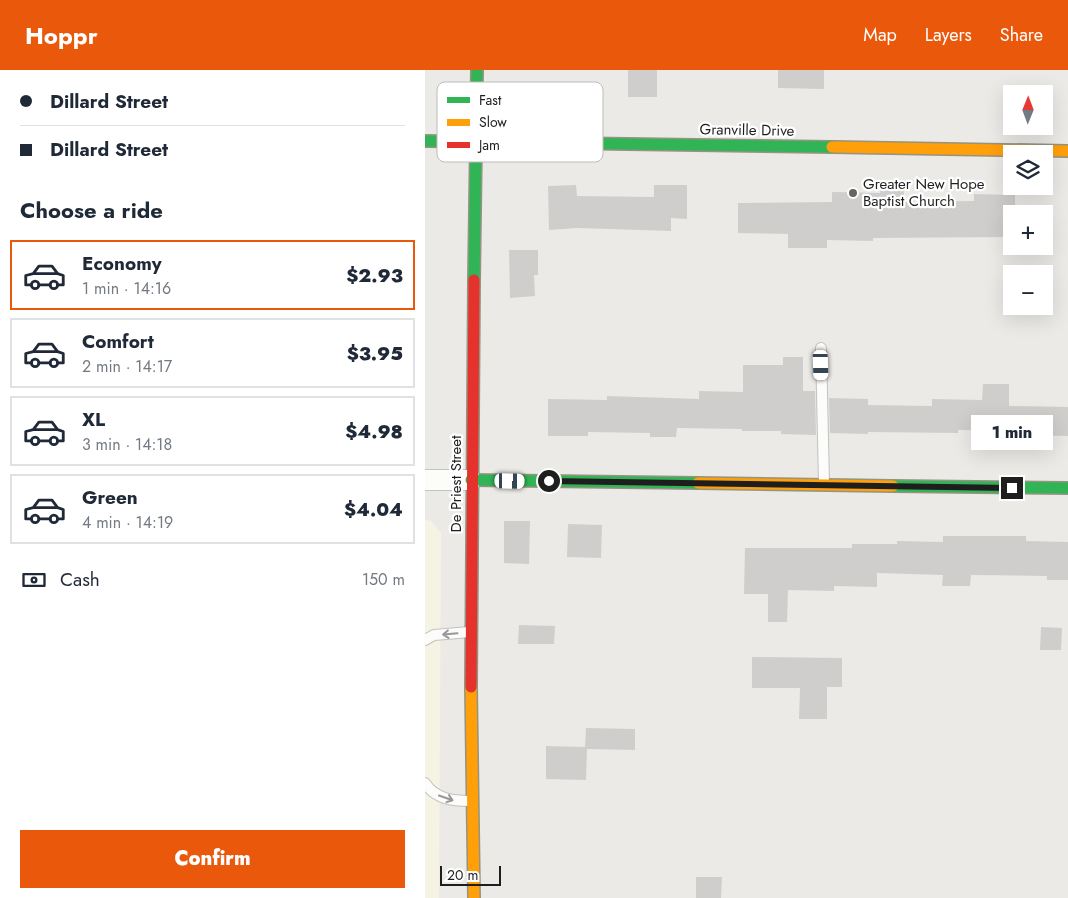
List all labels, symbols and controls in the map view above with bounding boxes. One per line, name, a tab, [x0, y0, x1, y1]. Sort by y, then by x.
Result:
text: Hoppr	[25, 18, 98, 53]
text: Map	[863, 22, 897, 48]
text: Layers	[925, 22, 972, 48]
text: Share	[1000, 22, 1043, 48]
legend	[437, 82, 603, 162]
north arrow	[1003, 85, 1053, 135]
map controls	[1003, 85, 1053, 315]
text: Dillard Street	[50, 88, 168, 115]
text: Fast	[479, 90, 502, 110]
text: Slow	[479, 112, 507, 132]
street label: Granville Drive	[699, 118, 795, 142]
text: Jam	[477, 135, 500, 155]
text: Dillard Street	[50, 136, 168, 163]
button: layers	[1003, 145, 1053, 195]
place label: Greater New Hope Baptist Church	[863, 173, 985, 212]
marker: Greater New Hope Baptist Church	[847, 187, 859, 199]
text: Choose a ride	[20, 194, 163, 226]
button: +	[1003, 205, 1053, 255]
text: Economy	[82, 250, 162, 277]
icon: car	[22, 253, 67, 298]
text: $2.93	[346, 262, 403, 289]
button: −	[1003, 265, 1053, 315]
text: 1 min · 14:16	[82, 277, 171, 300]
text: Comfort	[82, 328, 154, 355]
icon: car	[22, 331, 67, 376]
text: $3.95	[347, 340, 403, 367]
car	[812, 350, 829, 380]
text: 2 min · 14:17	[82, 355, 172, 378]
text: XL	[82, 406, 105, 433]
icon: car	[22, 409, 67, 454]
callout: 1 min	[971, 416, 1053, 450]
text: $4.98	[345, 418, 403, 445]
text: 1 min	[992, 421, 1032, 444]
text: 3 min · 14:18	[82, 433, 172, 456]
street label: De Priest Street	[445, 435, 467, 533]
route start	[538, 470, 560, 492]
car	[494, 473, 525, 489]
route end	[1001, 477, 1023, 499]
text: Green	[82, 484, 138, 511]
icon: car	[22, 487, 67, 532]
text: $4.04	[344, 496, 403, 523]
text: 4 min · 14:19	[82, 511, 173, 534]
icon: cash	[20, 566, 48, 594]
text: Cash	[60, 566, 100, 593]
text: 150 m	[362, 568, 405, 591]
one-way arrow	[442, 629, 458, 638]
one-way arrow	[437, 794, 453, 803]
button: Confirm	[20, 830, 405, 888]
scale bar	[440, 863, 501, 886]
text: 20 m	[447, 865, 479, 885]

